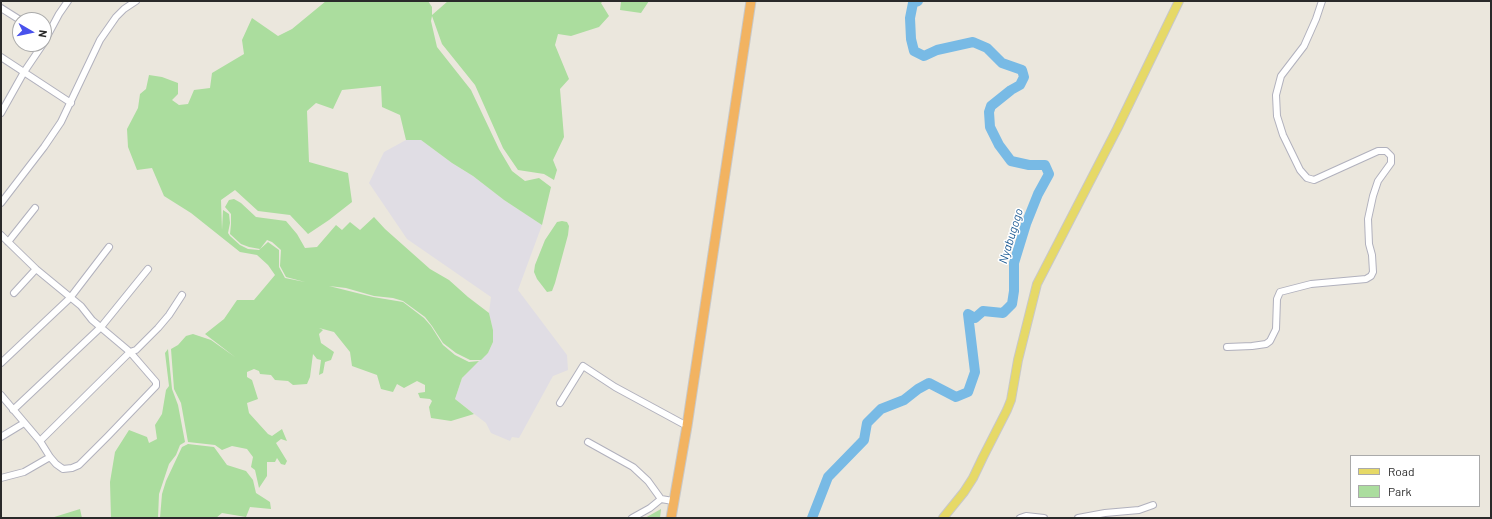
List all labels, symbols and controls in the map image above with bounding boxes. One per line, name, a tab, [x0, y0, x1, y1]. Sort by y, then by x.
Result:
north arrow	[12, 12, 52, 52]
text: N	[36, 29, 50, 38]
water label: Nyabugogo	[996, 207, 1026, 265]
legend	[1350, 455, 1480, 507]
text: Road	[1388, 464, 1415, 478]
text: Park	[1388, 484, 1412, 498]

